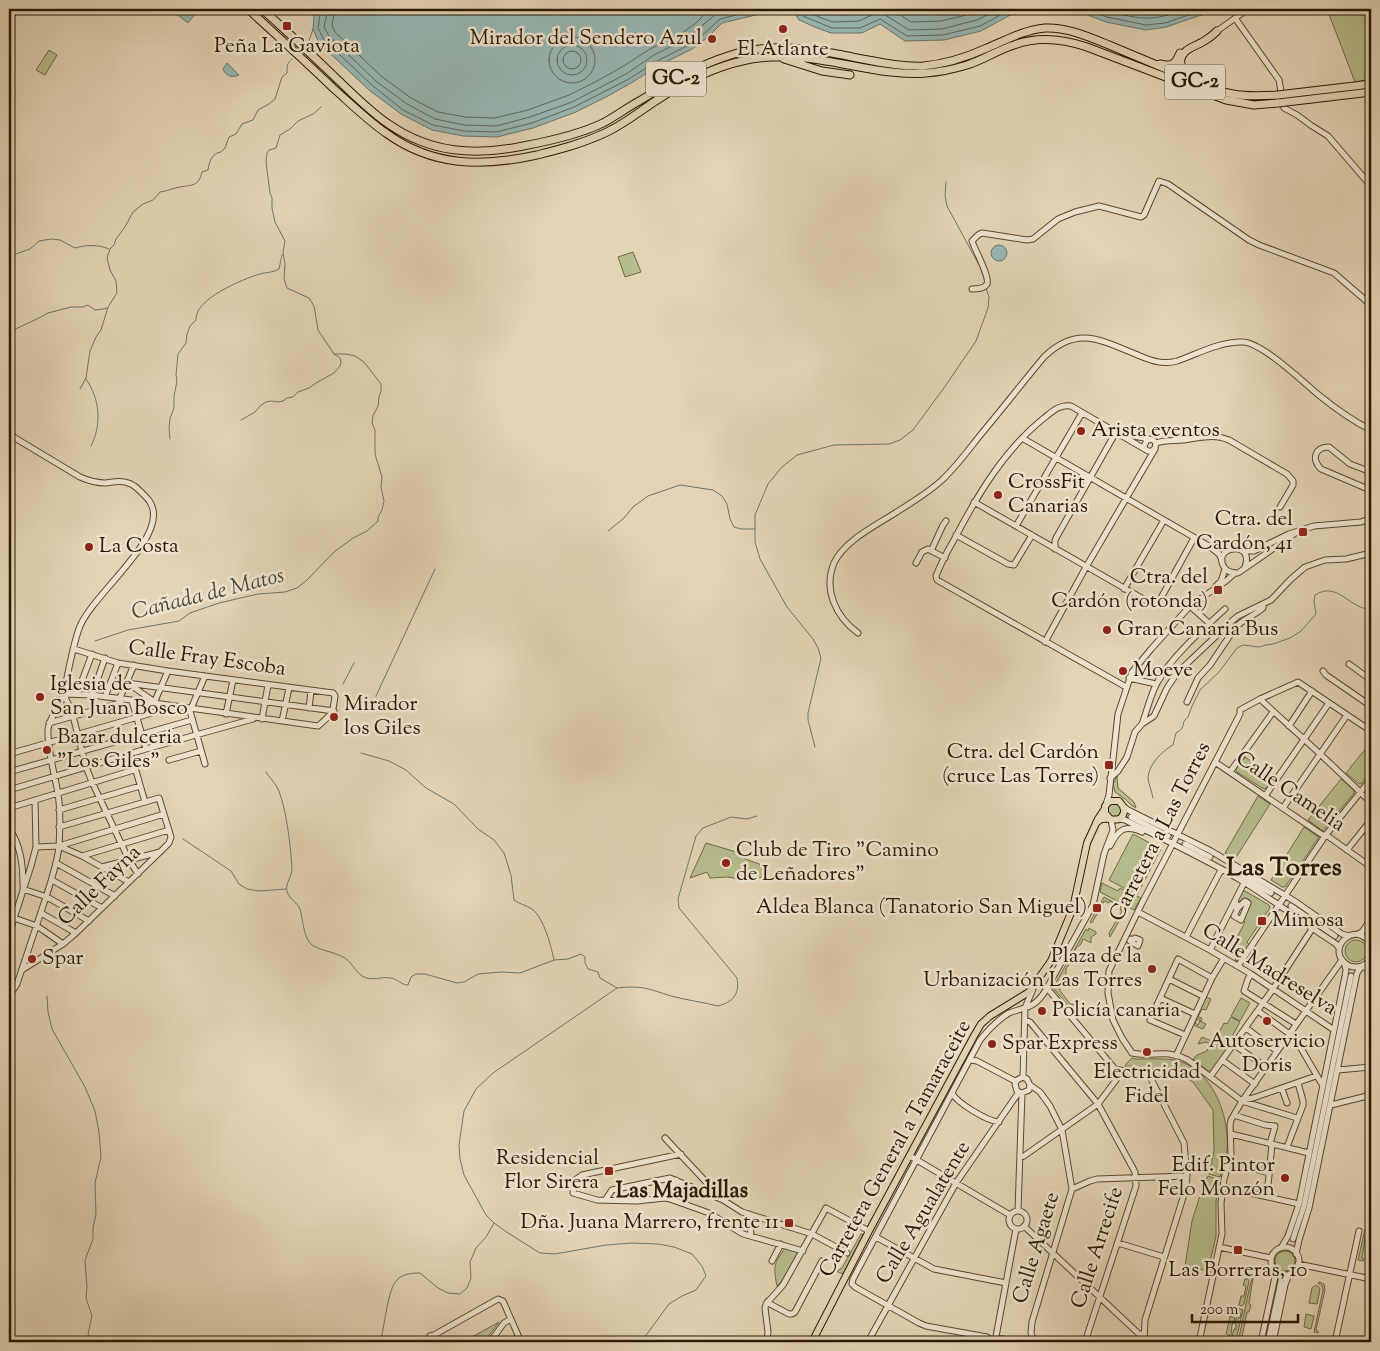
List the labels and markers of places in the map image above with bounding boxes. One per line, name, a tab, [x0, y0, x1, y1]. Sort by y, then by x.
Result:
marker: Peña La Gaviota	[281, 20, 293, 32]
marker: El Atlante	[777, 23, 789, 35]
place label: Mirador del Sendero Azul	[470, 24, 702, 54]
place label: Peña La Gaviota	[214, 32, 360, 62]
marker: Mirador del Sendero Azul	[706, 33, 718, 45]
place label: El Atlante	[737, 35, 829, 65]
place label: Arista eventos	[1091, 416, 1220, 446]
marker: Arista eventos	[1075, 425, 1087, 437]
place label: CrossFit Canarias	[1008, 468, 1088, 522]
marker: CrossFit Canarias	[992, 489, 1004, 501]
place label: Ctra. del Cardón, 41	[1196, 505, 1293, 559]
marker: Ctra. del Cardón, 41	[1297, 526, 1309, 538]
place label: La Costa	[99, 532, 179, 562]
marker: La Costa	[83, 541, 95, 553]
place label: Ctra. del Cardón (rotonda)	[1051, 563, 1208, 617]
marker: Ctra. del Cardón (rotonda)	[1212, 584, 1224, 596]
place label: Gran Canaria Bus	[1117, 615, 1278, 645]
marker: Gran Canaria Bus	[1101, 624, 1113, 636]
place label: Moeve	[1133, 656, 1193, 686]
marker: Moeve	[1117, 665, 1129, 677]
place label: Iglesia de San Juan Bosco	[50, 670, 188, 724]
place label: Mirador los Giles	[344, 690, 421, 744]
marker: Iglesia de San Juan Bosco	[34, 691, 46, 703]
marker: Mirador los Giles	[328, 711, 340, 723]
place label: Bazar dulceria "Los Giles"	[57, 723, 182, 777]
place label: Ctra. del Cardón (cruce Las Torres)	[942, 738, 1099, 792]
marker: Bazar dulceria "Los Giles"	[41, 744, 53, 756]
marker: Ctra. del Cardón (cruce Las Torres)	[1103, 759, 1115, 771]
place label: Club de Tiro "Camino de Leñadores"	[736, 836, 939, 890]
marker: Club de Tiro "Camino de Leñadores"	[720, 857, 732, 869]
place label: Aldea Blanca (Tanatorio San Miguel)	[756, 893, 1087, 923]
marker: Aldea Blanca (Tanatorio San Miguel)	[1091, 902, 1103, 914]
place label: Mimosa	[1272, 906, 1344, 936]
marker: Mimosa	[1256, 915, 1268, 927]
place label: Plaza de la Urbanización Las Torres	[923, 942, 1142, 996]
place label: Spar	[42, 944, 84, 974]
marker: Spar	[26, 953, 38, 965]
marker: Plaza de la Urbanización Las Torres	[1146, 963, 1158, 975]
place label: Policía canaria	[1052, 996, 1180, 1026]
marker: Policía canaria	[1036, 1005, 1048, 1017]
marker: Autoservicio Doris	[1261, 1015, 1273, 1027]
place label: Autoservicio Doris	[1209, 1027, 1325, 1081]
place label: Spar Express	[1002, 1029, 1118, 1059]
marker: Spar Express	[986, 1038, 998, 1050]
marker: Electricidad Fidel	[1141, 1046, 1153, 1058]
place label: Electricidad Fidel	[1094, 1058, 1201, 1112]
place label: Residencial Flor Sirera	[496, 1144, 599, 1198]
place label: Edif. Pintor Felo Monzón	[1158, 1151, 1275, 1205]
marker: Residencial Flor Sirera	[603, 1165, 615, 1177]
marker: Edif. Pintor Felo Monzón	[1279, 1172, 1291, 1184]
place label: Dña. Juana Marrero, frente 11	[521, 1208, 779, 1238]
marker: Dña. Juana Marrero, frente 11	[783, 1217, 795, 1229]
marker: Las Borreras, 10	[1232, 1244, 1244, 1256]
place label: Las Borreras, 10	[1169, 1256, 1307, 1286]

